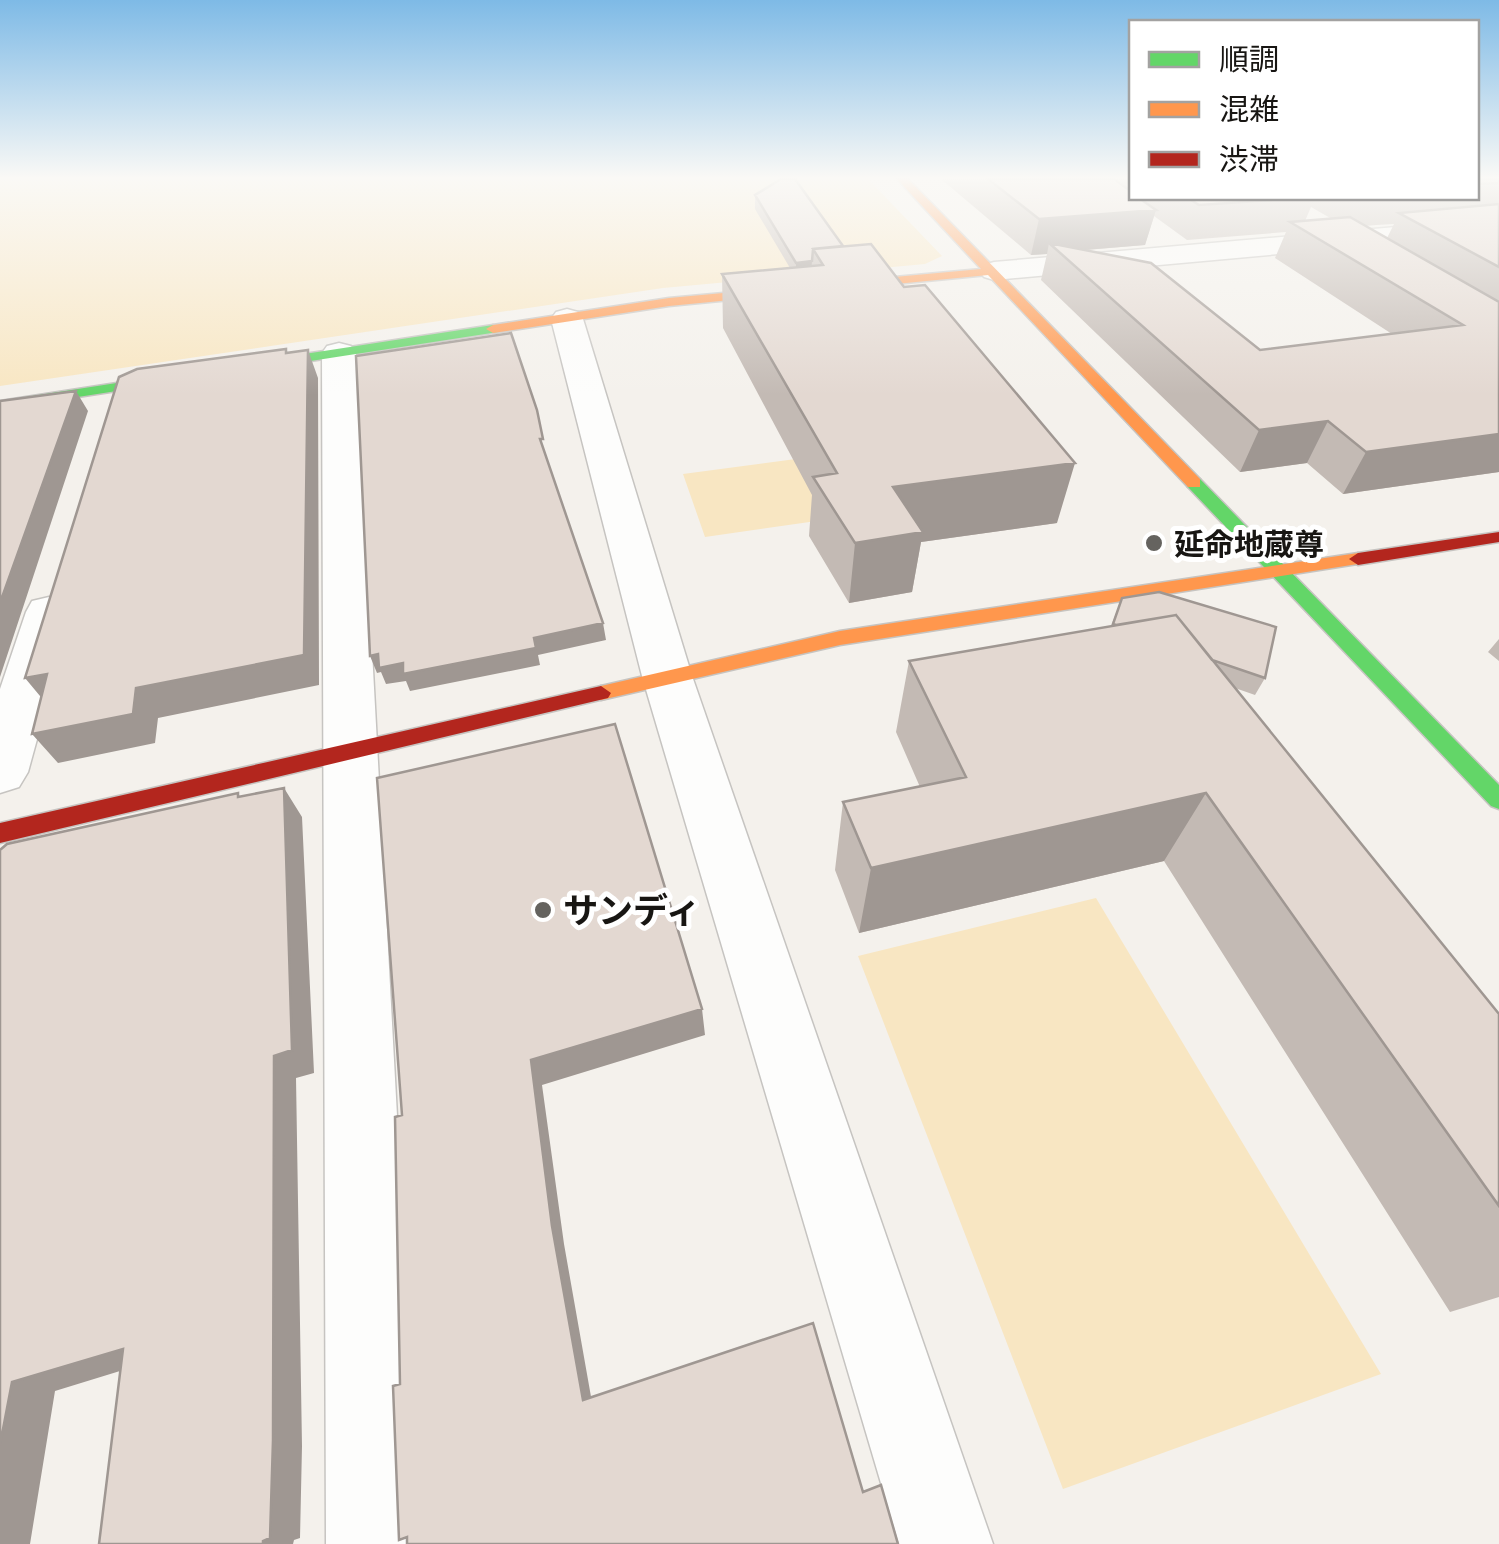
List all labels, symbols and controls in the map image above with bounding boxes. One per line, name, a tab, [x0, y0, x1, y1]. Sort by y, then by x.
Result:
legend	[1129, 20, 1479, 200]
text: 順調	[1219, 39, 1279, 78]
text: 混雑	[1219, 89, 1279, 128]
text: 渋滞	[1219, 139, 1279, 178]
place label: 延命地蔵尊	[1174, 524, 1324, 563]
marker: 延命地蔵尊	[1143, 532, 1165, 554]
place label: サンディ	[563, 887, 701, 933]
marker: サンディ	[532, 899, 554, 921]

